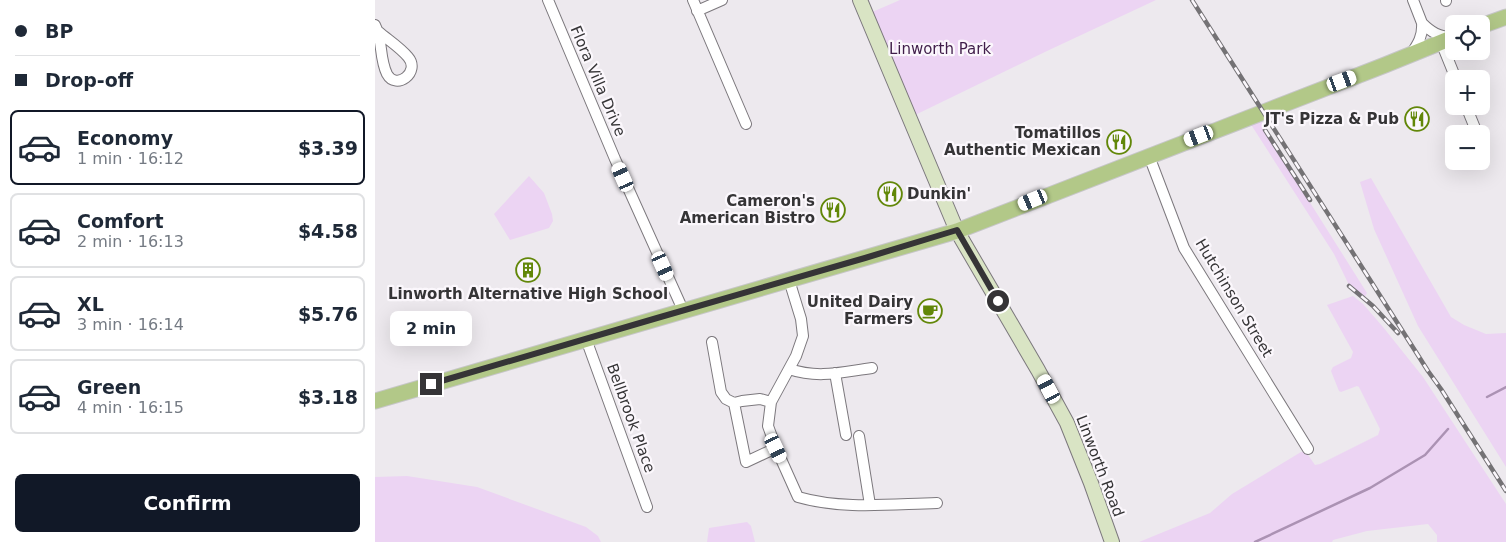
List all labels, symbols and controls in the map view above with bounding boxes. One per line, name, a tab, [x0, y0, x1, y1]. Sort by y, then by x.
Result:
map controls	[1445, 15, 1490, 170]
button: locate	[1445, 15, 1490, 60]
text: BP	[45, 20, 73, 42]
street label: Flora Villa Drive	[567, 23, 629, 139]
park label: Linworth Park	[889, 40, 991, 58]
text: Drop-off	[45, 69, 133, 91]
car	[1325, 69, 1358, 93]
button: +	[1445, 70, 1490, 115]
restaurant icon: JT's Pizza & Pub	[1404, 106, 1430, 132]
place label: JT's Pizza & Pub	[1264, 110, 1399, 128]
place label: Tomatillos Authentic Mexican	[944, 124, 1101, 159]
car	[1182, 124, 1215, 148]
icon: car	[17, 125, 62, 170]
button: −	[1445, 125, 1490, 170]
text: Economy	[77, 127, 173, 149]
restaurant icon: Tomatillos Authentic Mexican	[1106, 129, 1132, 155]
text: $3.39	[298, 137, 358, 159]
text: 1 min · 16:12	[77, 149, 184, 168]
car	[610, 160, 635, 194]
restaurant icon: Dunkin'	[877, 181, 903, 207]
place label: Dunkin'	[907, 185, 971, 203]
car	[1016, 187, 1049, 213]
place label: Cameron's American Bistro	[680, 192, 815, 227]
restaurant icon: Cameron's American Bistro	[820, 197, 846, 223]
icon: car	[17, 208, 62, 253]
text: Comfort	[77, 210, 164, 232]
text: $4.58	[298, 220, 358, 242]
text: 2 min · 16:13	[77, 232, 184, 251]
street label: Hutchinson Street	[1192, 236, 1277, 361]
car	[650, 249, 675, 283]
building icon: Linworth Alternative High School	[515, 257, 541, 283]
place label: Linworth Alternative High School	[388, 285, 668, 303]
route start	[987, 290, 1009, 312]
icon: car	[17, 291, 62, 336]
text: XL	[77, 293, 104, 315]
place label: United Dairy Farmers	[807, 293, 913, 328]
cafe icon: United Dairy Farmers	[917, 298, 943, 324]
text: $5.76	[298, 303, 358, 325]
callout: 2 min	[390, 312, 472, 346]
text: 3 min · 16:14	[77, 315, 184, 334]
text: 2 min	[406, 319, 456, 338]
street label: Bellbrook Place	[603, 361, 659, 475]
car	[1035, 372, 1062, 406]
route end	[420, 373, 442, 395]
icon: car	[17, 374, 62, 419]
text: Green	[77, 376, 141, 398]
text: $3.18	[298, 386, 358, 408]
text: 4 min · 16:15	[77, 398, 184, 417]
street label: Linworth Road	[1072, 413, 1128, 519]
car	[762, 431, 789, 465]
button: Confirm	[15, 474, 360, 532]

